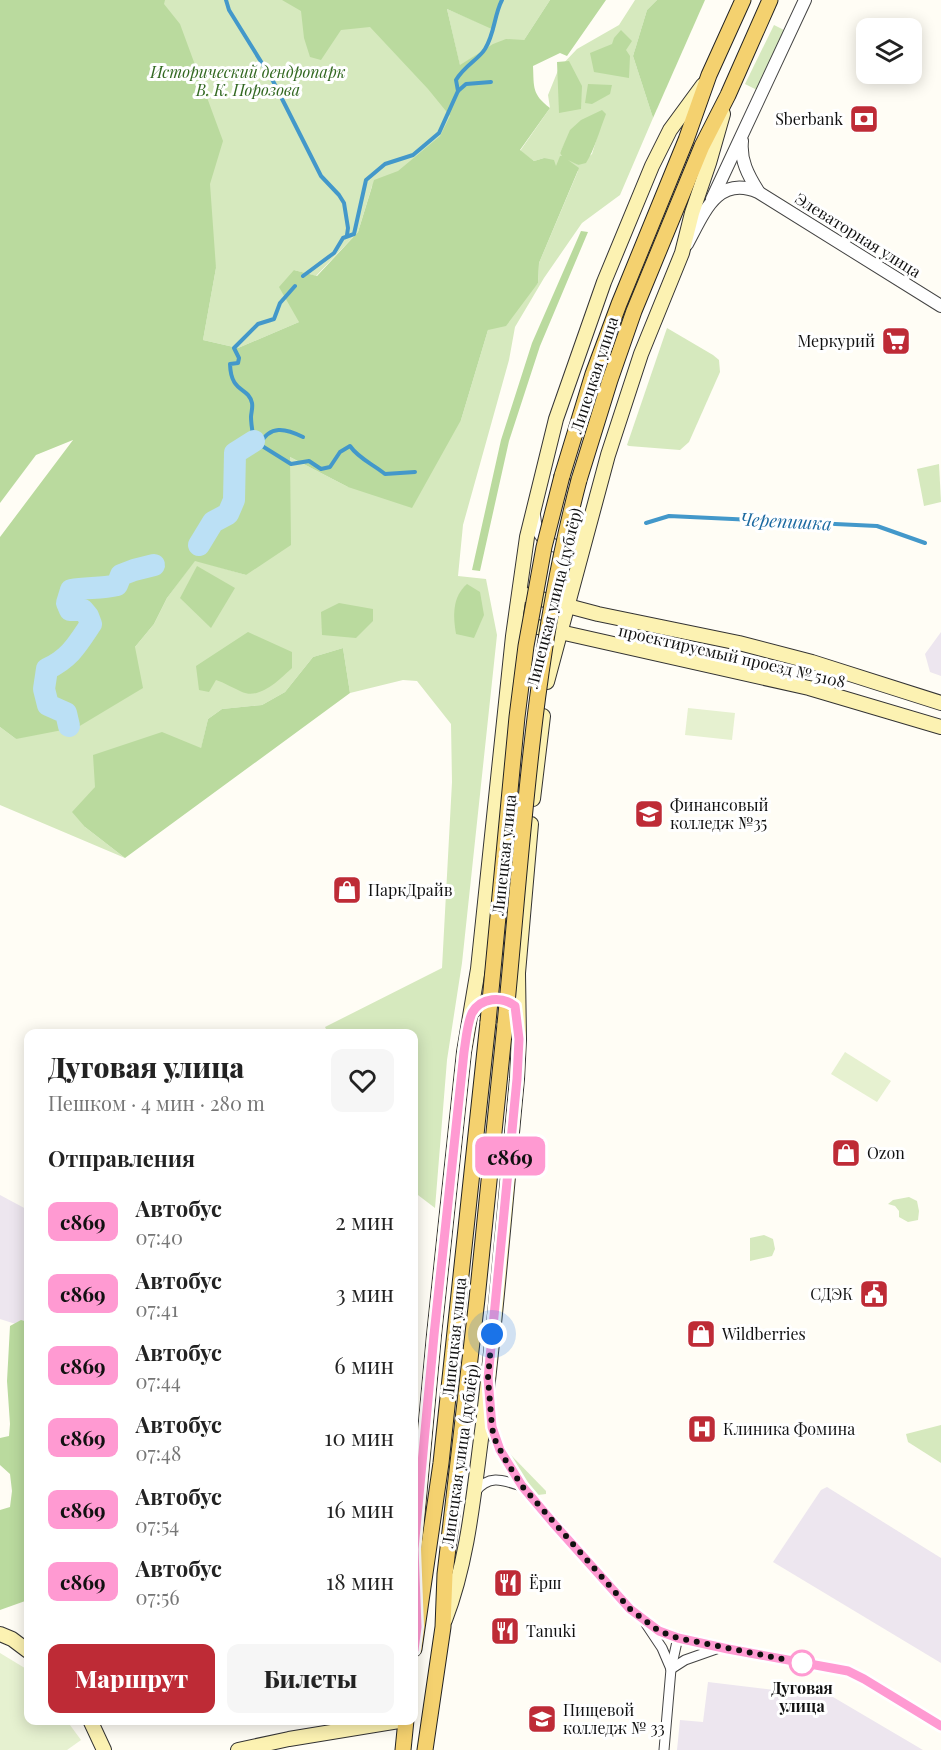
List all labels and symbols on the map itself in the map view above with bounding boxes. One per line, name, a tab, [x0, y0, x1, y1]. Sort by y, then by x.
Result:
park label: Исторический дендропарк В. К. Порозова	[149, 61, 346, 100]
bank icon: Sberbank	[848, 103, 880, 135]
place label: Sberbank	[775, 108, 843, 129]
street label: Элеваторная улица	[791, 187, 925, 282]
street label: Липецкая улица	[564, 314, 622, 437]
supermarket icon: Меркурий	[880, 325, 912, 357]
place label: Меркурий	[797, 330, 875, 351]
street label: Липецкая улица (дублёр)	[521, 505, 586, 691]
water label: Черепишка	[740, 507, 832, 535]
street label: проектируемый проезд № 5108	[617, 619, 848, 692]
street label: Липецкая улица	[487, 793, 520, 918]
place label: Финансовый колледж №35	[670, 794, 769, 833]
school or university icon: Финансовый колледж №35	[633, 798, 665, 830]
shop icon: ПаркДрайв	[331, 874, 363, 906]
place label: ПаркДрайв	[368, 879, 453, 900]
line badge: с869	[468, 1136, 552, 1176]
shop icon: Ozon	[830, 1137, 862, 1169]
place label: Ozon	[867, 1142, 905, 1163]
street label: Липецкая улица	[437, 1276, 470, 1401]
public building icon: СДЭК	[858, 1278, 890, 1310]
place label: СДЭК	[810, 1283, 853, 1304]
shop icon: Wildberries	[685, 1318, 717, 1350]
your location	[477, 1319, 507, 1349]
place label: Wildberries	[721, 1323, 806, 1344]
street label: Липецкая улица (дублёр)	[436, 1363, 483, 1550]
hospital icon: Клиника Фомина	[686, 1413, 718, 1445]
place label: Клиника Фомина	[723, 1418, 855, 1439]
restaurant icon: Ёрш	[492, 1567, 524, 1599]
place label: Ёрш	[529, 1572, 562, 1593]
restaurant icon: Tanuki	[489, 1615, 521, 1647]
place label: Tanuki	[526, 1620, 576, 1641]
marker: Дуговая улица	[789, 1650, 815, 1676]
place label: Дуговая улица	[771, 1677, 833, 1716]
place label: Пищевой колледж № 33	[563, 1699, 665, 1738]
school or university icon: Пищевой колледж № 33	[526, 1703, 558, 1735]

